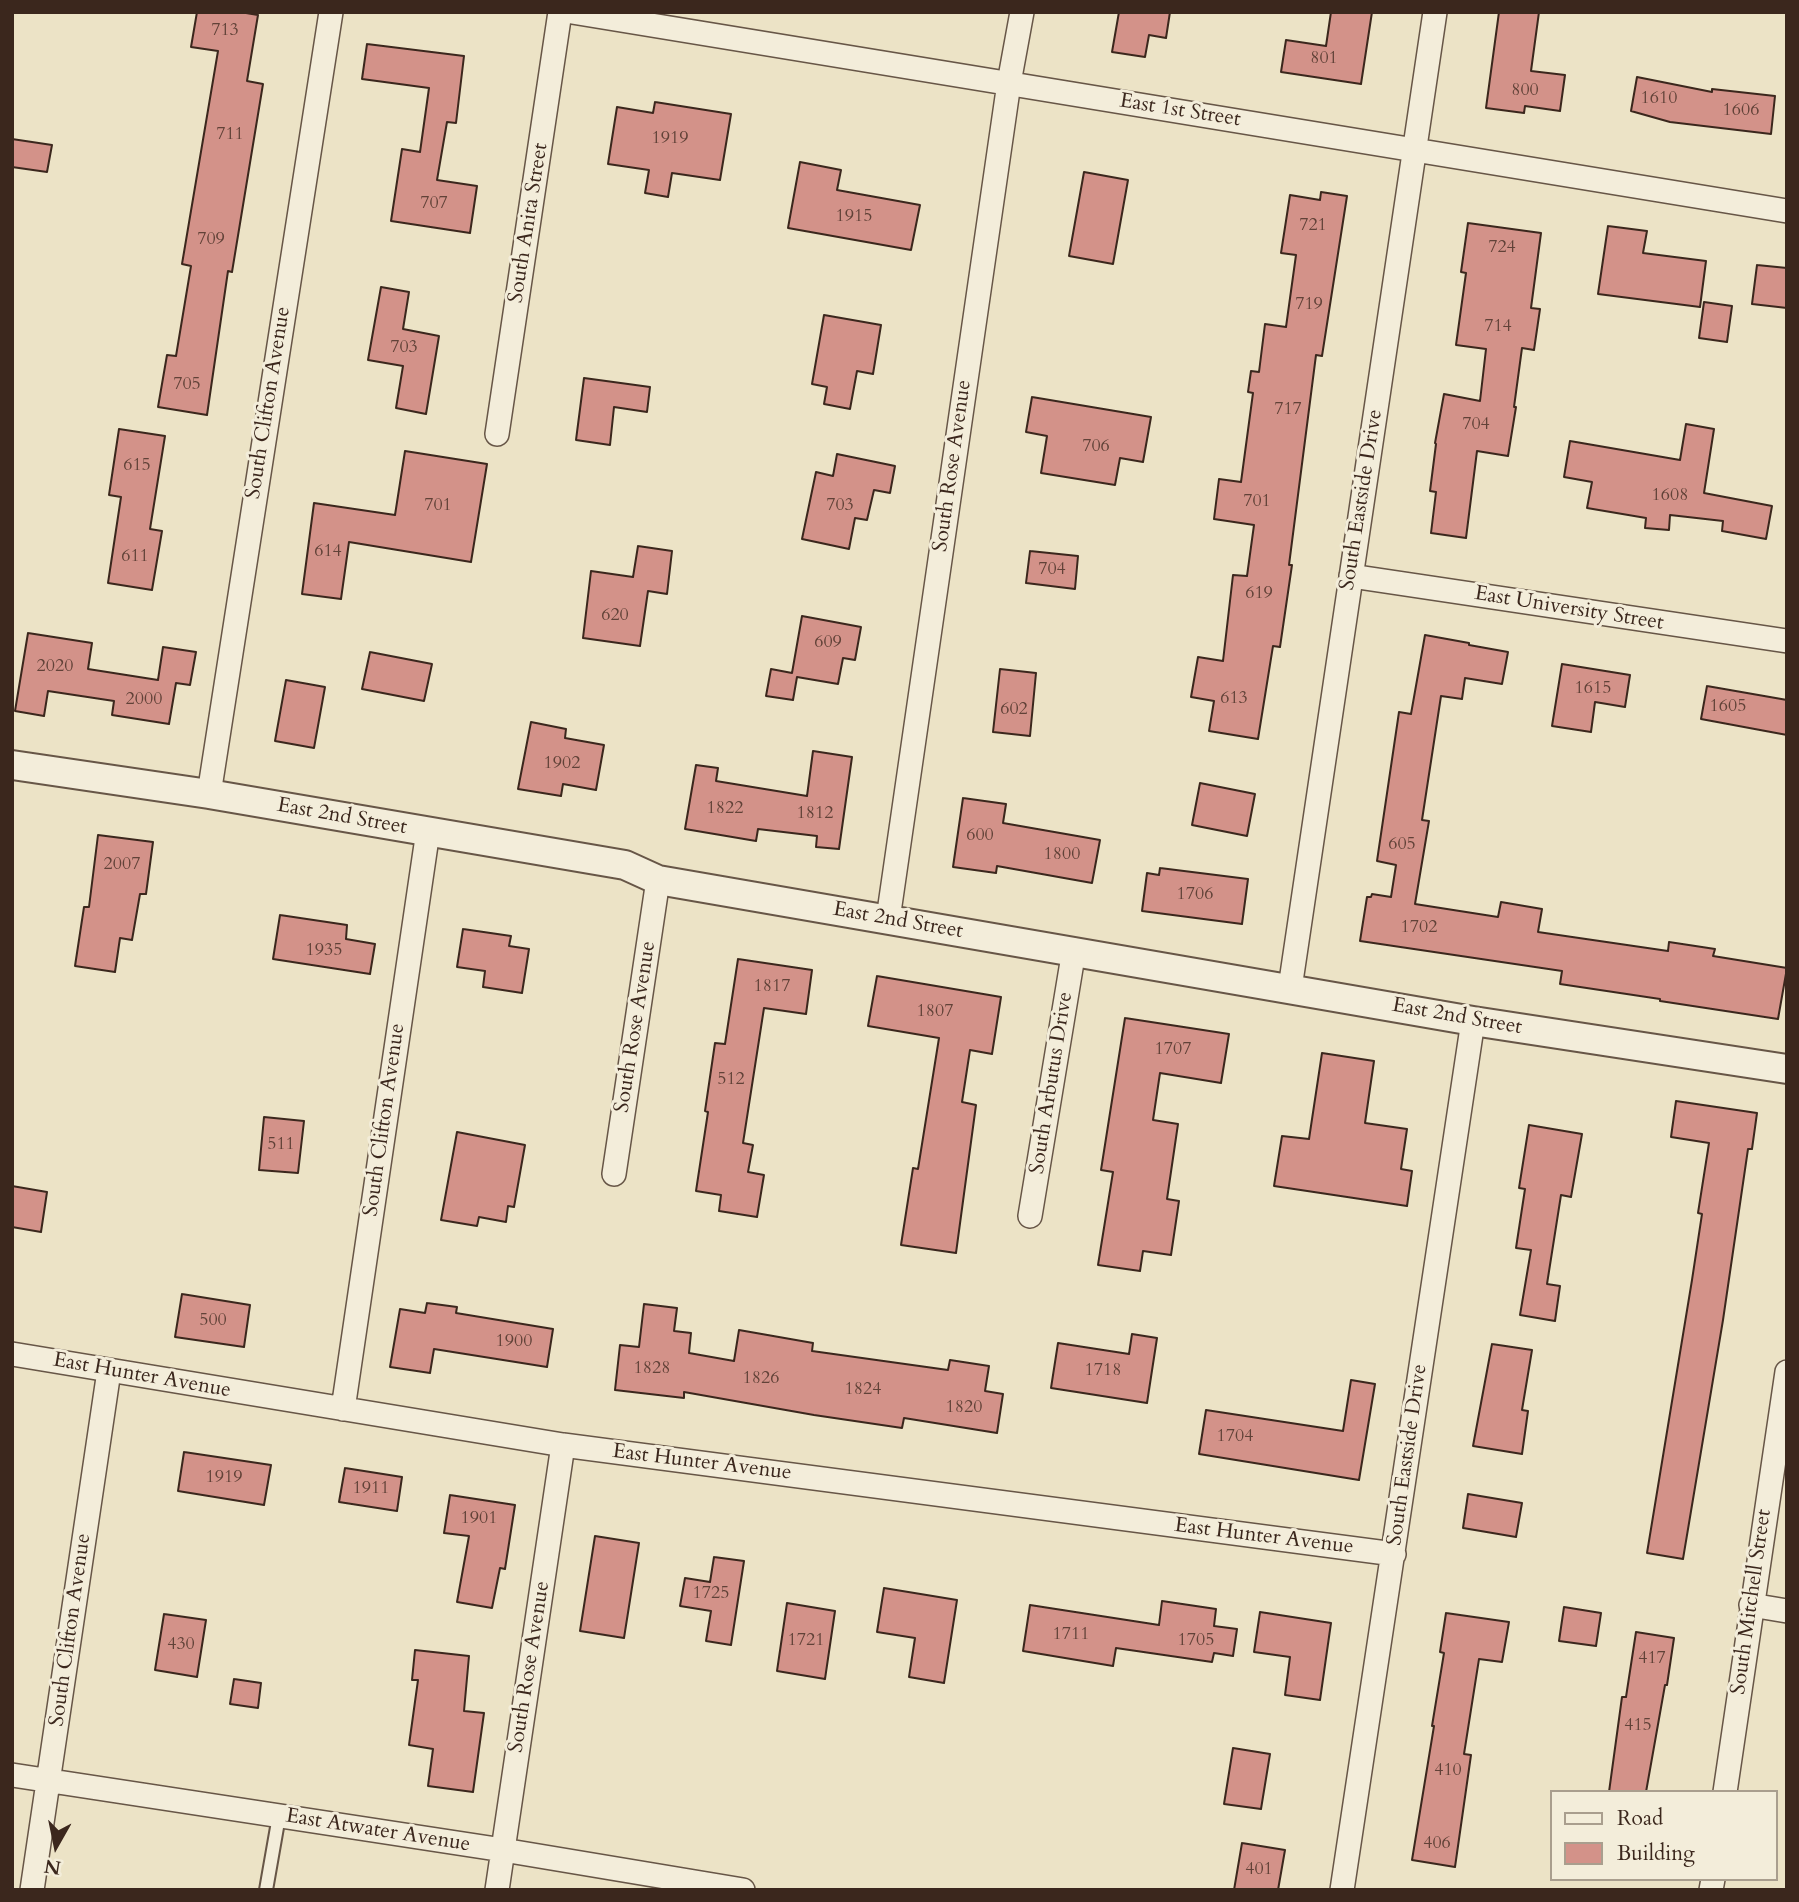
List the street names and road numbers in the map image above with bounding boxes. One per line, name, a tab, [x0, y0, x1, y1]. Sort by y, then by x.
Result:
street label: East 1st Street	[1118, 89, 1242, 133]
street label: South Anita Street	[504, 141, 554, 305]
street label: South Clifton Avenue	[241, 305, 297, 501]
street label: South Rose Avenue	[928, 378, 978, 554]
street label: South Eastside Drive	[1335, 408, 1389, 592]
street label: East University Street	[1473, 582, 1665, 636]
street label: East 2nd Street	[275, 793, 409, 841]
street label: East 2nd Street	[831, 897, 965, 945]
street label: South Rose Avenue	[610, 939, 662, 1115]
street label: South Arbutus Drive	[1025, 990, 1079, 1176]
street label: East 2nd Street	[1390, 993, 1524, 1041]
street label: South Clifton Avenue	[359, 1022, 411, 1218]
street label: East Hunter Avenue	[51, 1348, 233, 1404]
street label: South Eastside Drive	[1383, 1363, 1433, 1547]
street label: East Hunter Avenue	[611, 1440, 793, 1486]
street label: South Mitchell Street	[1727, 1508, 1777, 1696]
street label: East Hunter Avenue	[1173, 1514, 1355, 1560]
street label: South Clifton Avenue	[45, 1532, 97, 1728]
street label: South Rose Avenue	[504, 1579, 556, 1755]
street label: East Atwater Avenue	[284, 1804, 472, 1858]

